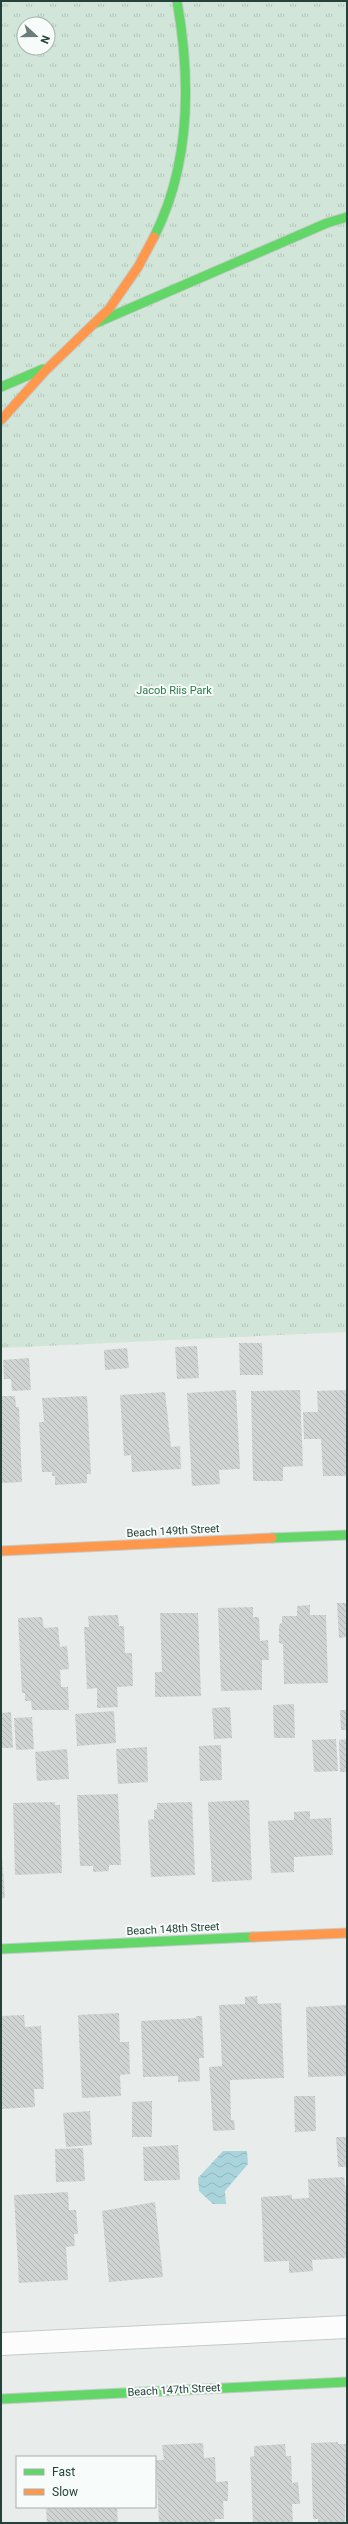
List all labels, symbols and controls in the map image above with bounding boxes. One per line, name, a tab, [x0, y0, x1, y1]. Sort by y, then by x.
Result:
north arrow	[16, 16, 56, 56]
text: N	[37, 33, 52, 46]
park label: Jacob Riis Park	[136, 684, 212, 697]
street label: Beach 149th Street	[126, 1522, 220, 1540]
street label: Beach 148th Street	[126, 1920, 220, 1938]
street label: Beach 147th Street	[127, 2381, 221, 2399]
legend	[16, 2456, 156, 2508]
text: Fast	[52, 2465, 75, 2479]
text: Slow	[52, 2485, 78, 2499]

